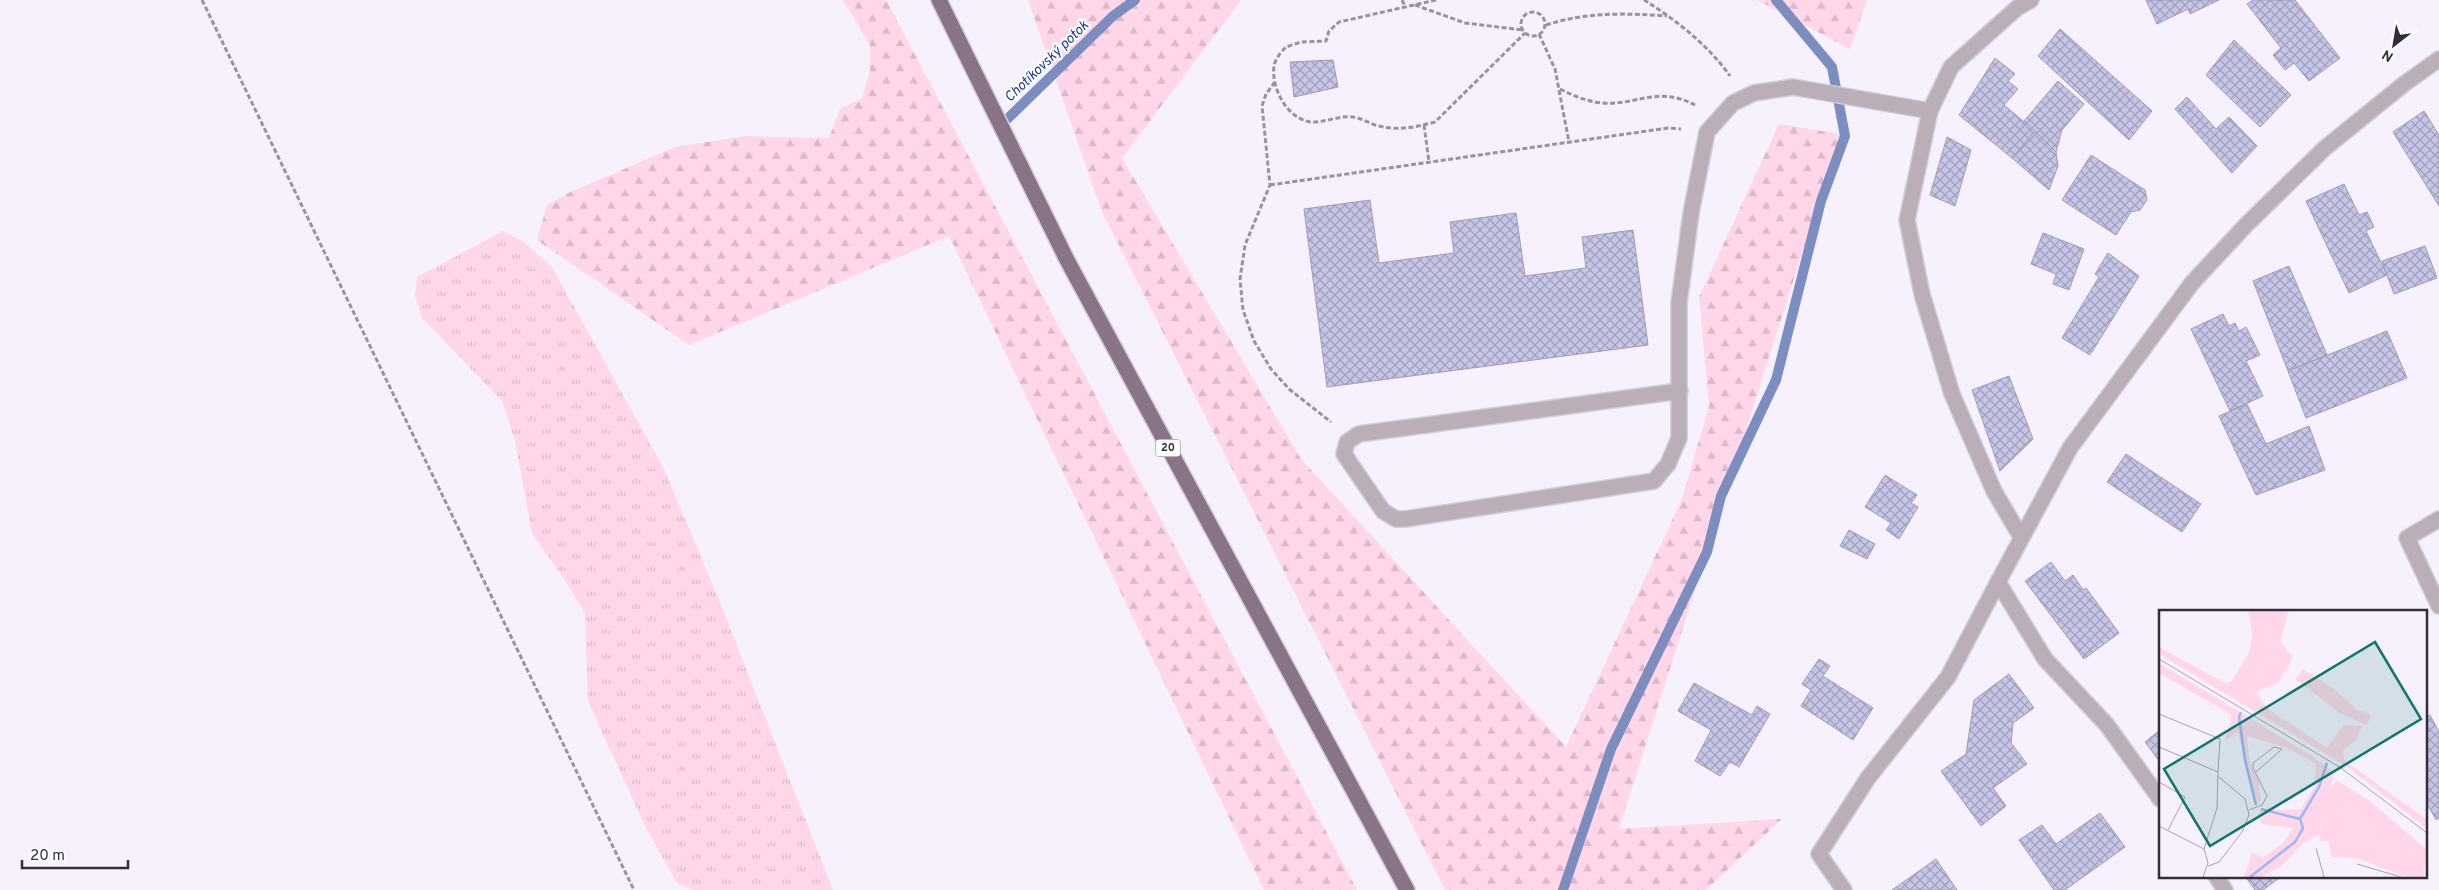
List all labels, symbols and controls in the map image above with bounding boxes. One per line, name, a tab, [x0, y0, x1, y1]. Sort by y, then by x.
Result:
water label: Chotíkovský potok	[1001, 17, 1093, 106]
north arrow	[2369, 20, 2419, 70]
text: N	[2379, 45, 2397, 65]
road number: 20	[1156, 439, 1180, 456]
inset map	[2159, 610, 2426, 878]
scale bar	[22, 838, 129, 870]
text: 20 m	[30, 847, 65, 866]

